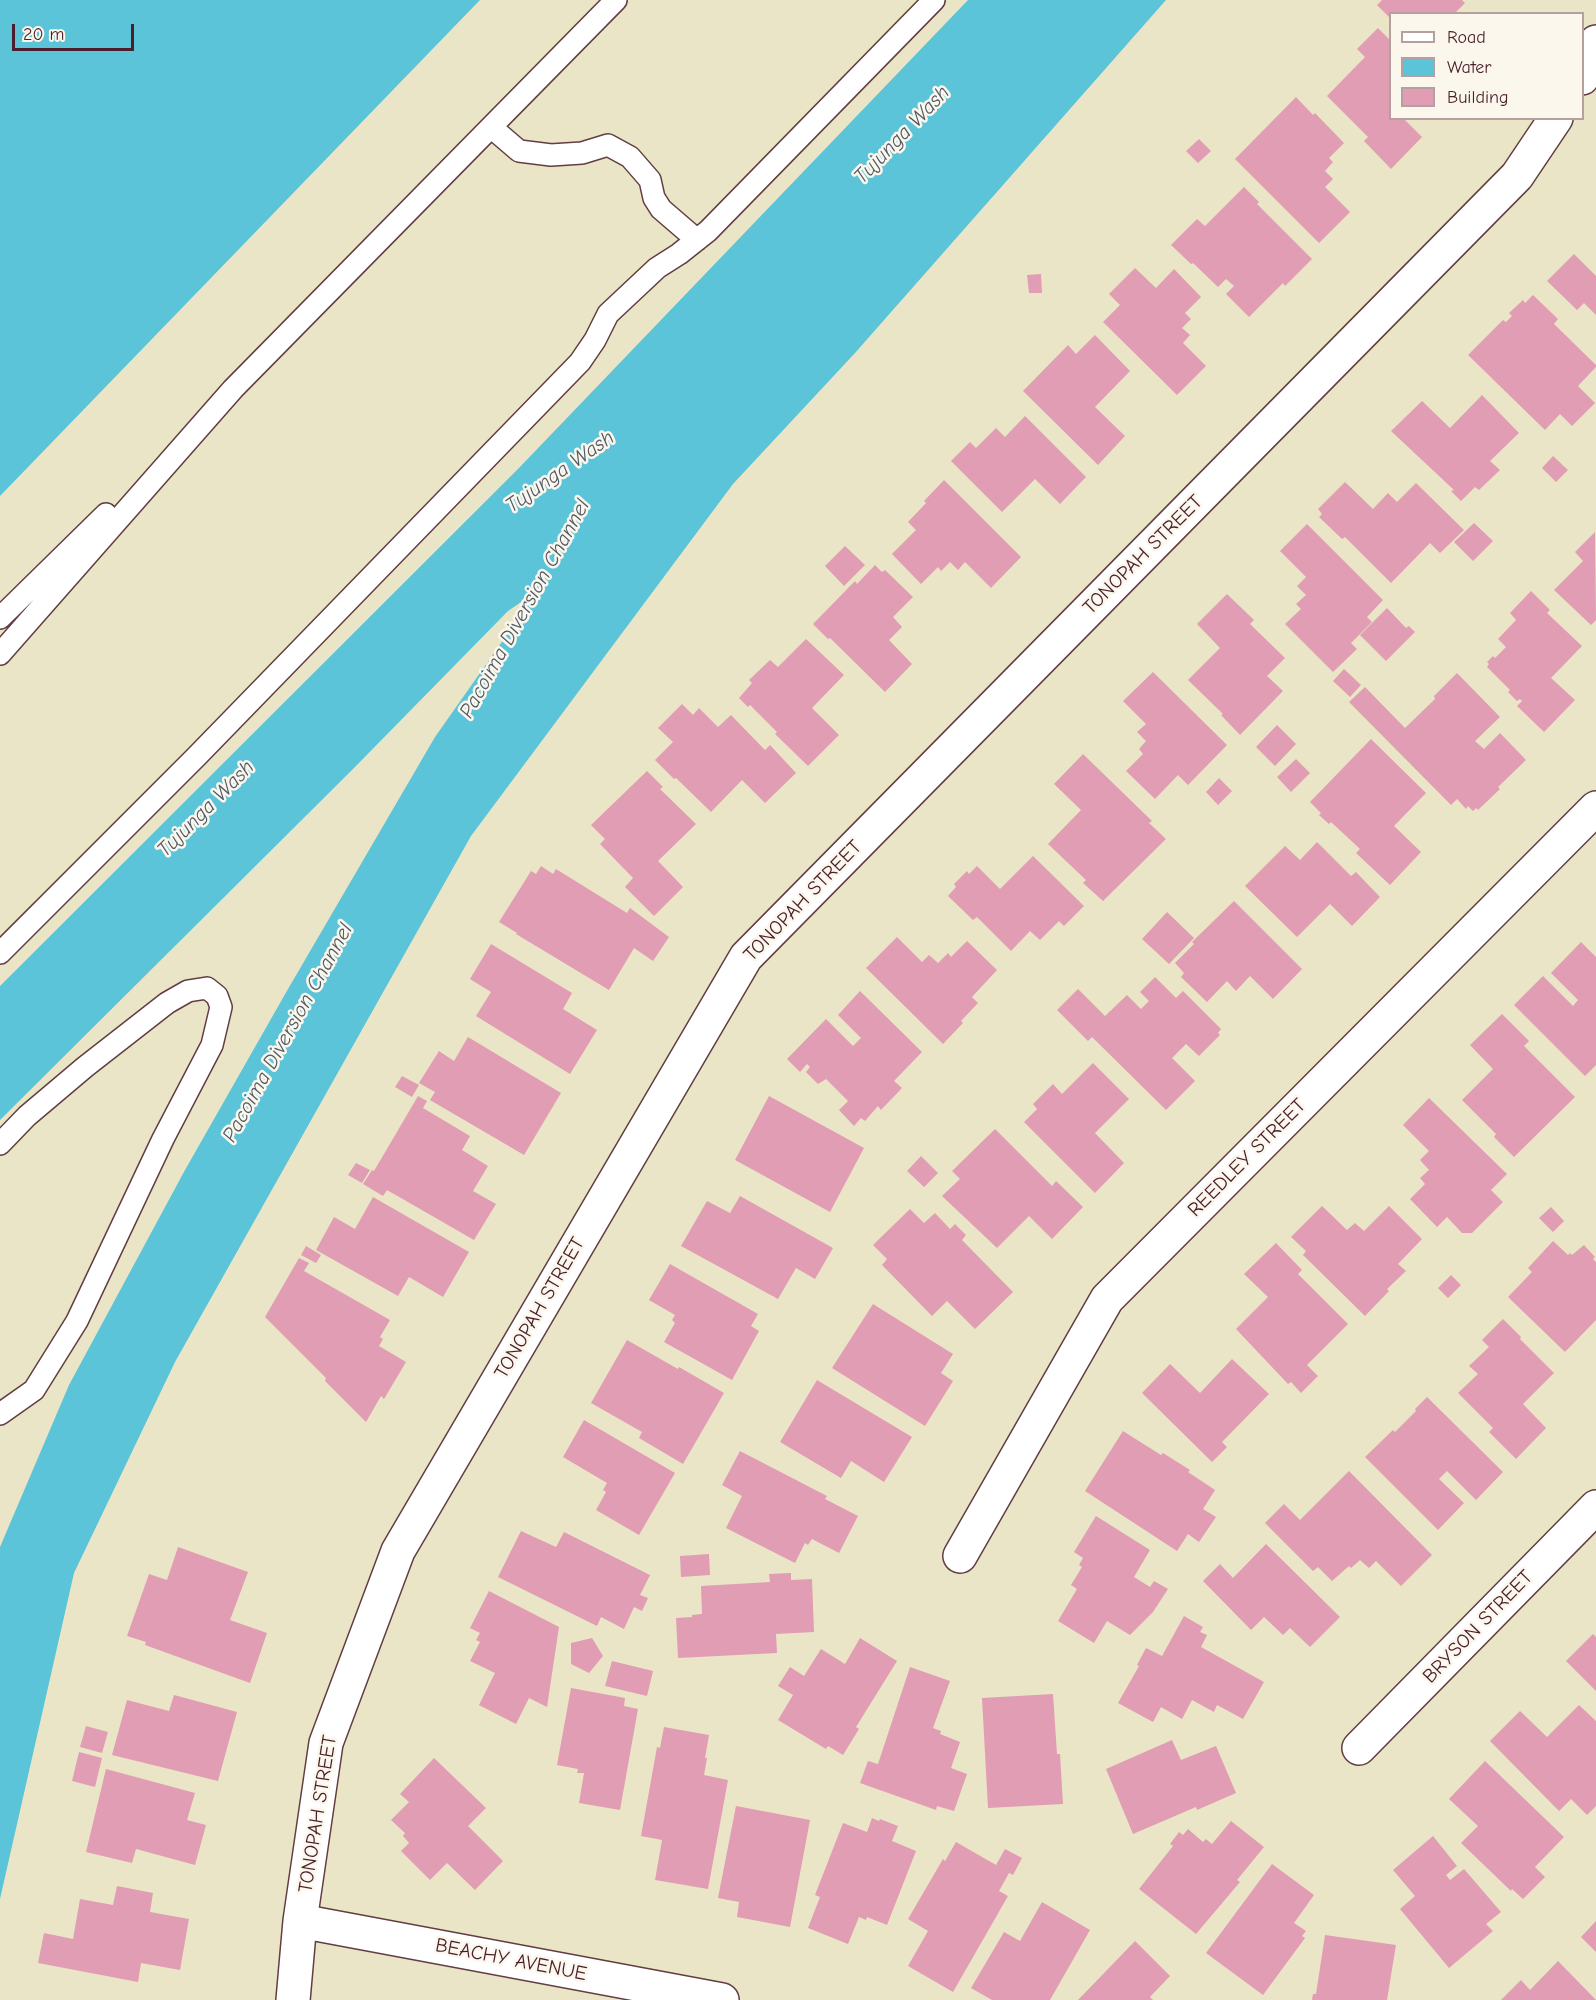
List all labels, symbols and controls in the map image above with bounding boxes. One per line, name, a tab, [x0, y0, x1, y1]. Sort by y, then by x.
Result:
scale bar	[15, 12, 136, 50]
legend	[1389, 12, 1584, 120]
text: 20 m	[23, 24, 64, 45]
text: Road	[1447, 27, 1486, 48]
text: Water	[1447, 57, 1491, 78]
water label: Tujunga Wash	[849, 81, 955, 189]
text: Building	[1447, 87, 1509, 108]
water label: Tujunga Wash	[501, 425, 619, 519]
street label: TONOPAH STREET	[1078, 490, 1208, 620]
water label: Pacoima Diversion Channel	[454, 495, 596, 723]
water label: Tujunga Wash	[152, 755, 260, 863]
street label: TONOPAH STREET	[739, 835, 867, 967]
water label: Pacoima Diversion Channel	[217, 919, 359, 1147]
street label: REEDLEY STREET	[1183, 1094, 1311, 1222]
street label: TONOPAH STREET	[490, 1233, 590, 1383]
street label: BRYSON STREET	[1418, 1565, 1538, 1689]
street label: TONOPAH STREET	[294, 1733, 342, 1895]
street label: BEACHY AVENUE	[433, 1934, 589, 1986]

